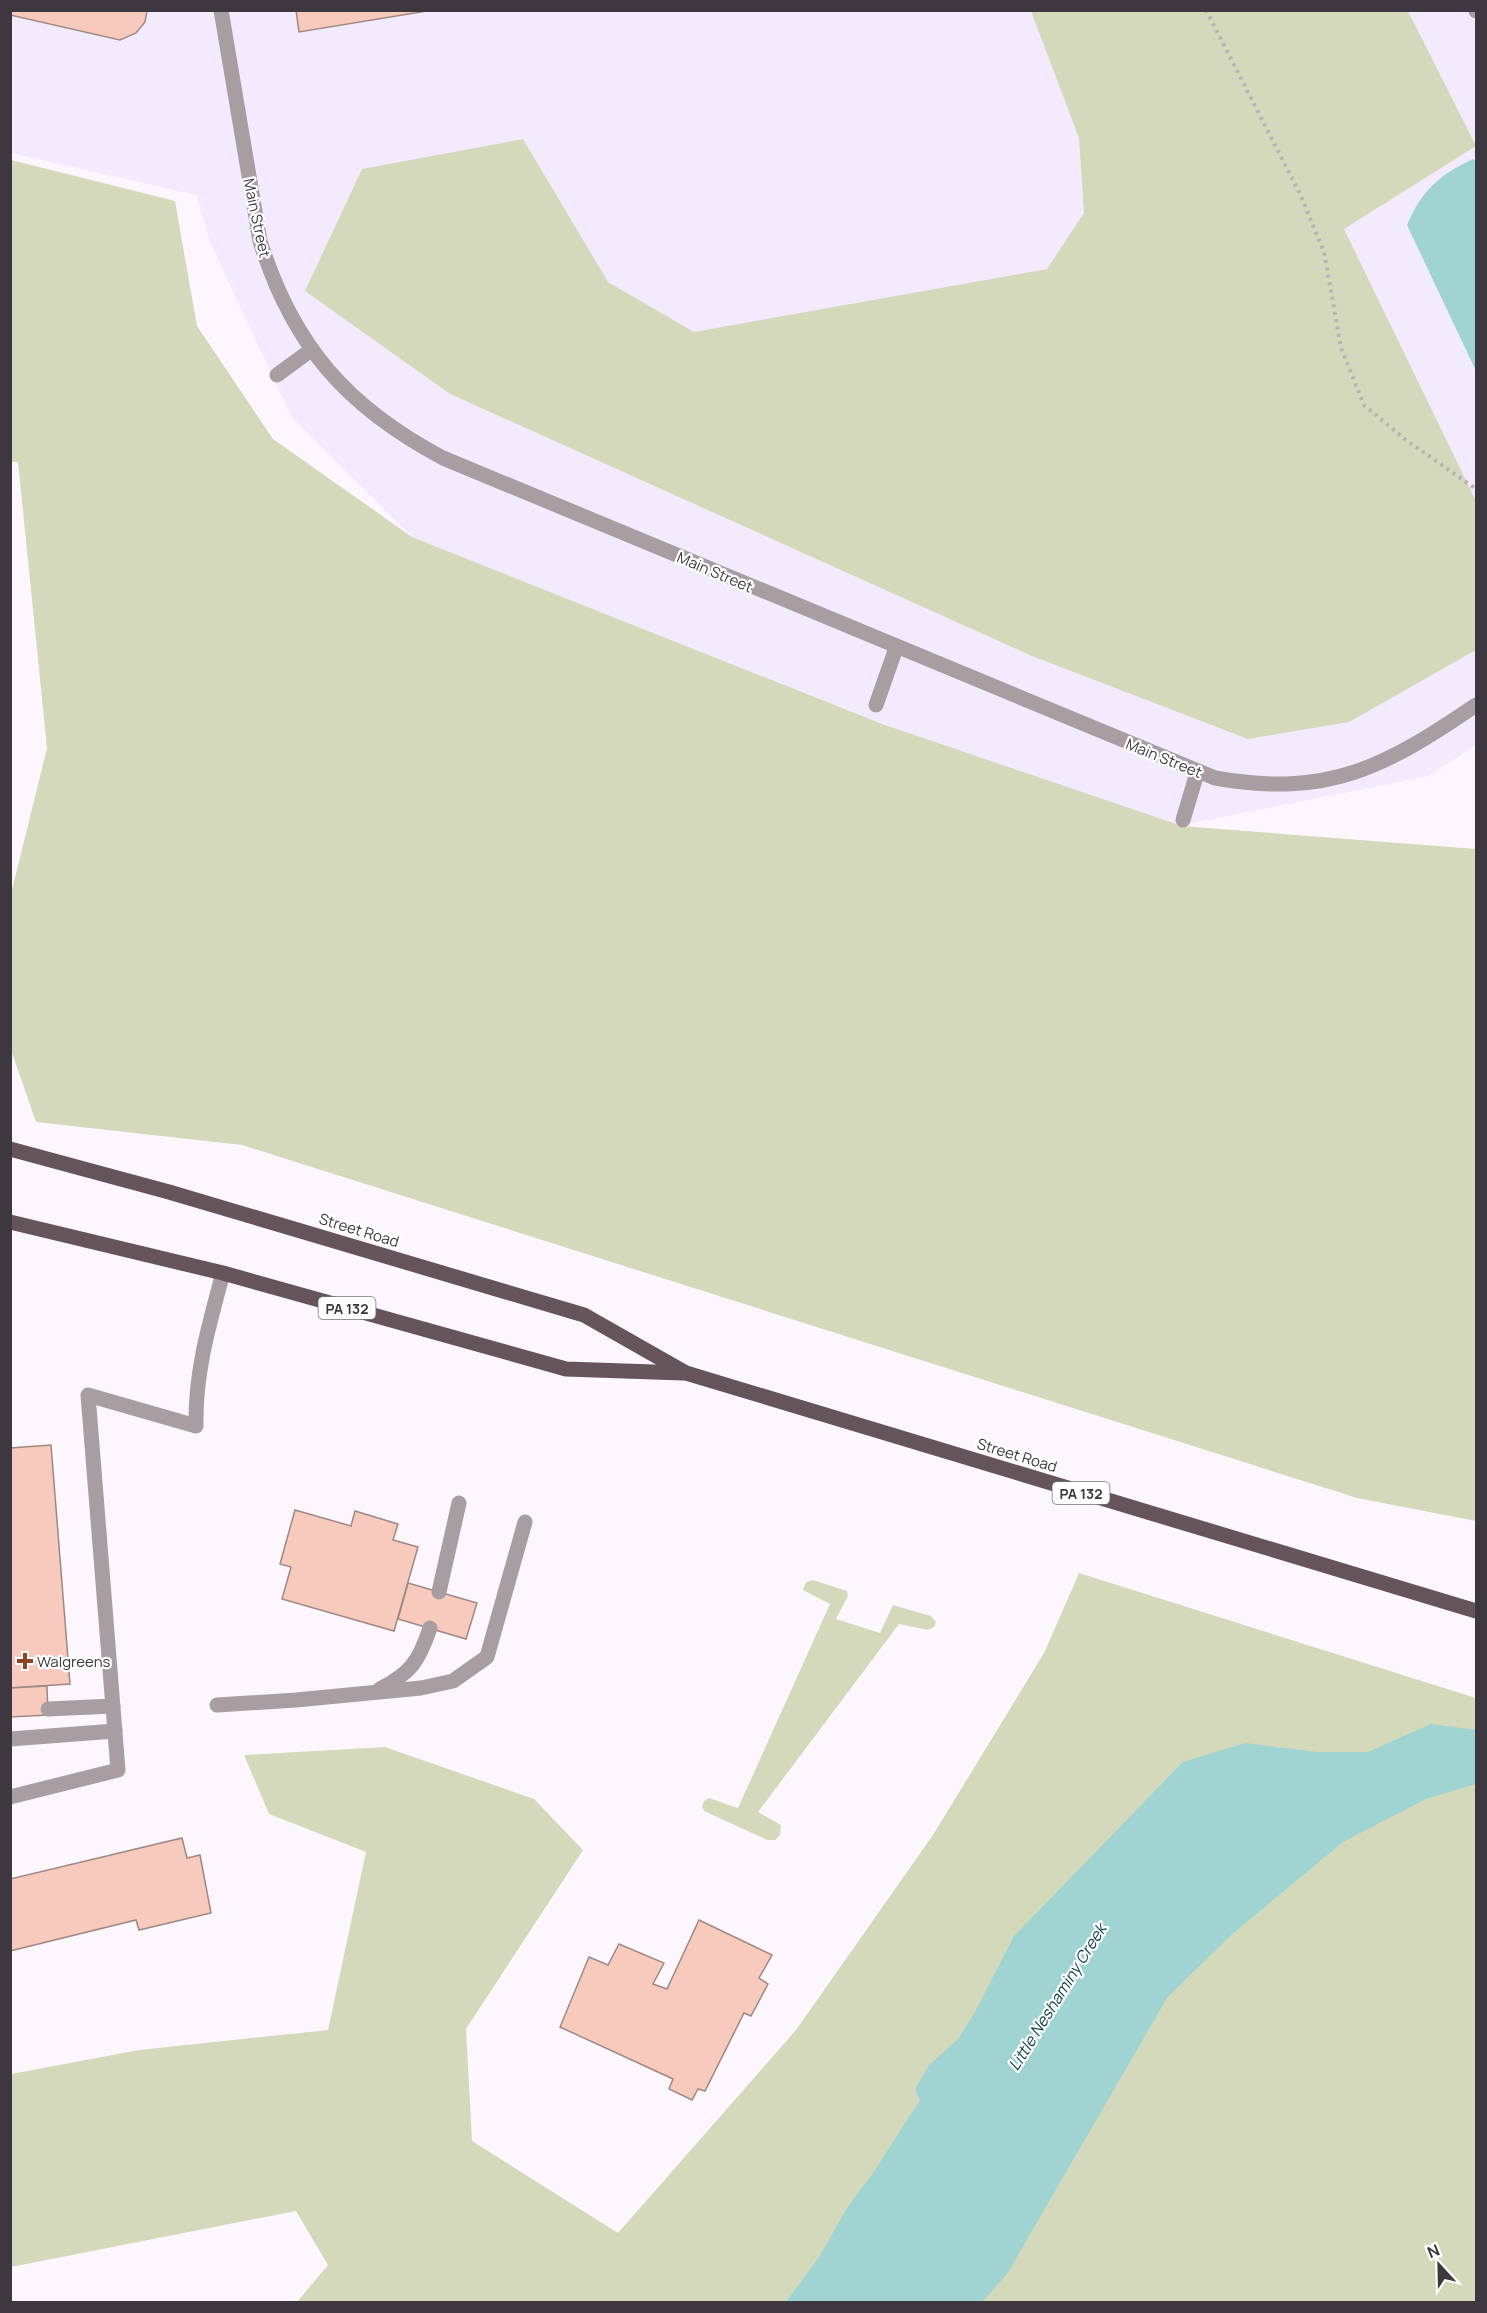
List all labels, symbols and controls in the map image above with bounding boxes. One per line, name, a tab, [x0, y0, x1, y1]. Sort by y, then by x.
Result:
street label: Main Street	[238, 176, 276, 260]
street label: Main Street	[674, 547, 756, 597]
street label: Main Street	[1123, 733, 1205, 783]
street label: Street Road	[316, 1208, 402, 1252]
road number: PA 132	[318, 1297, 376, 1319]
street label: Street Road	[974, 1433, 1060, 1477]
road number: PA 132	[1052, 1482, 1110, 1504]
place label: Walgreens	[37, 1651, 111, 1672]
marker: Walgreens	[18, 1654, 32, 1668]
water label: Little Neshaminy Creek	[1003, 1918, 1112, 2074]
north arrow	[1409, 2235, 1469, 2295]
text: N	[1424, 2239, 1443, 2263]

